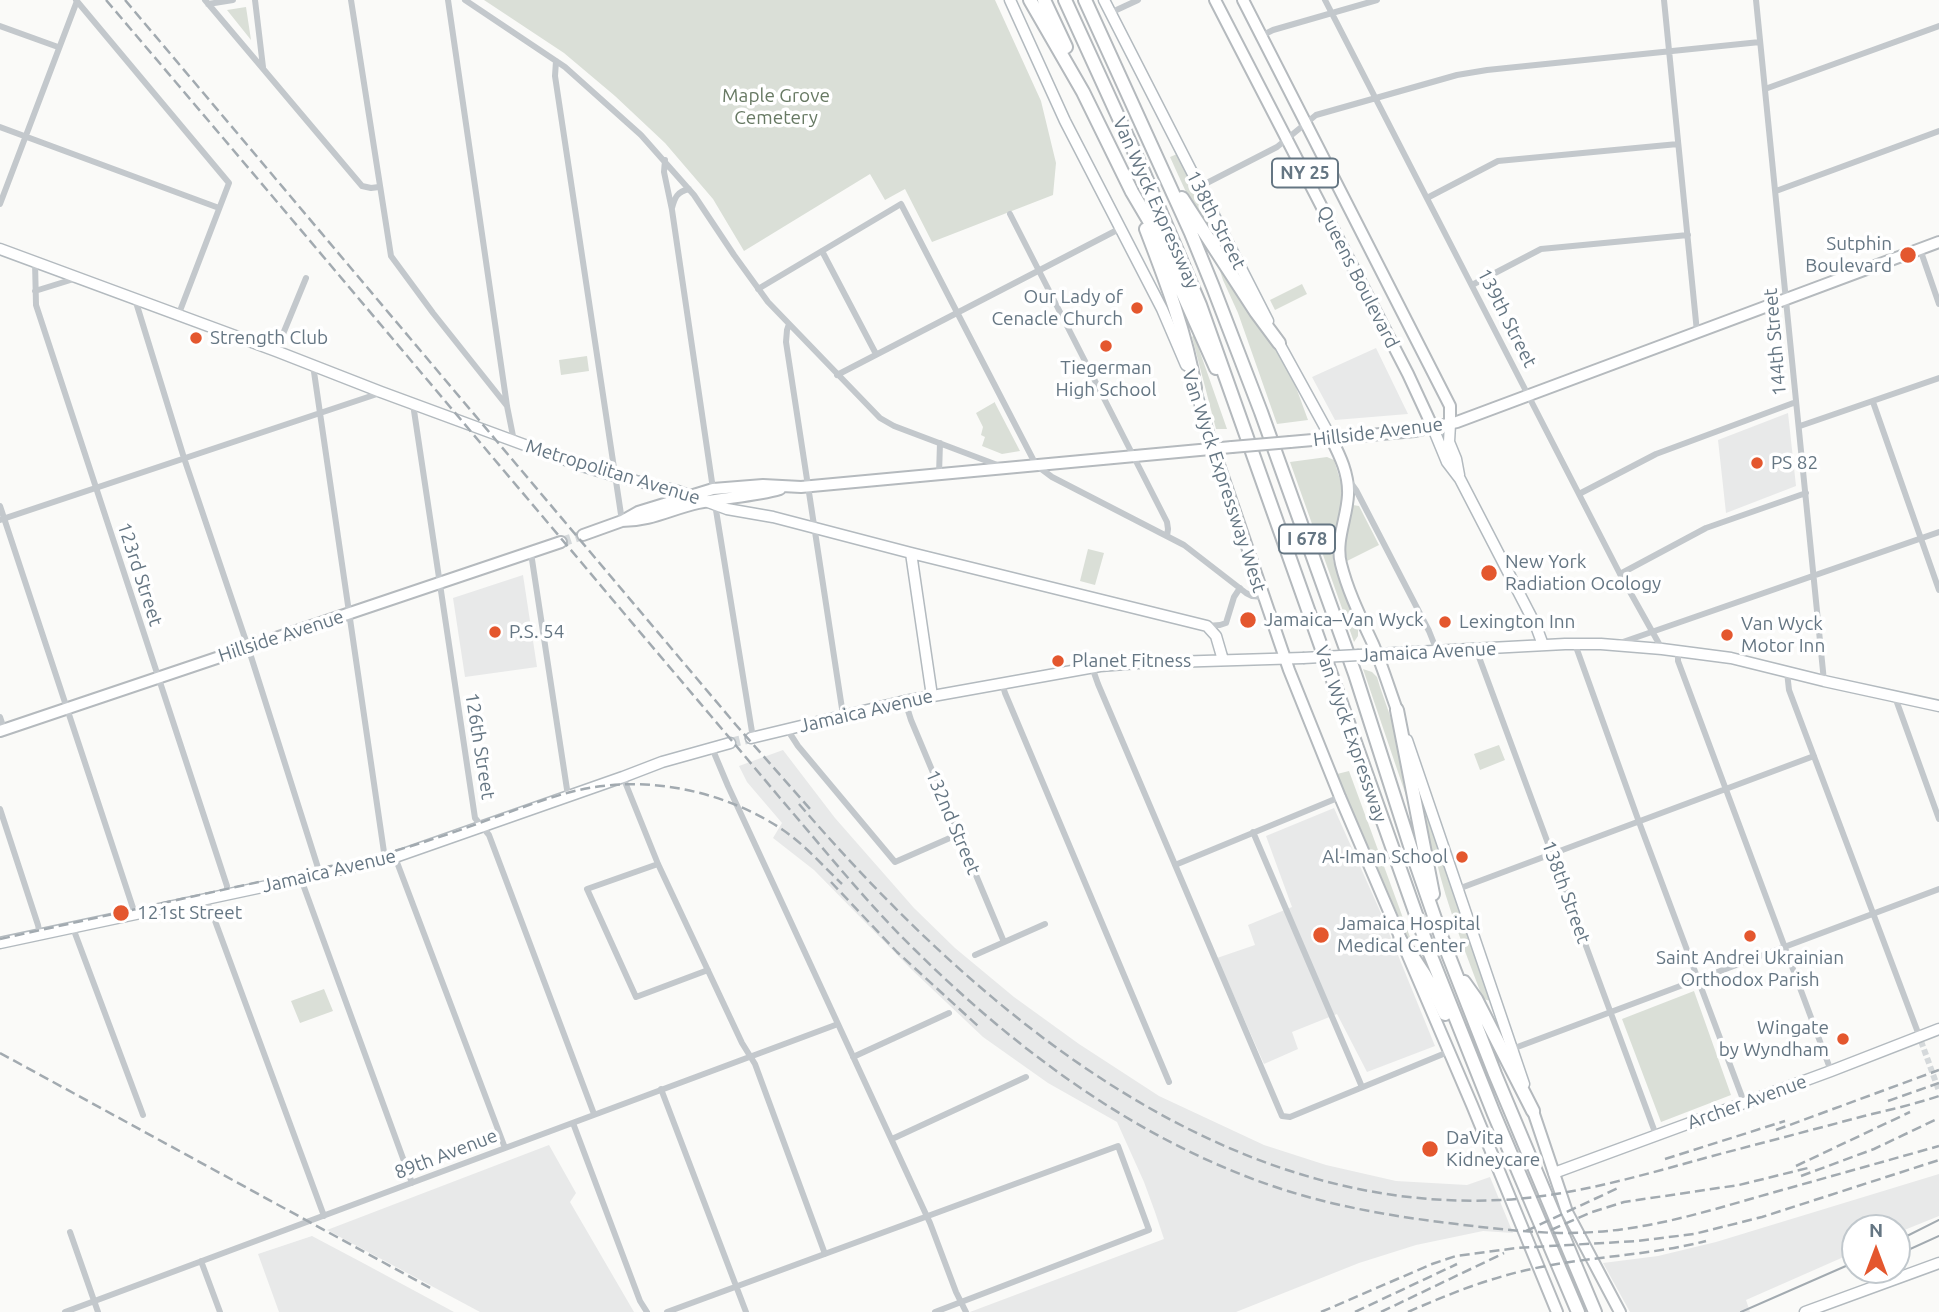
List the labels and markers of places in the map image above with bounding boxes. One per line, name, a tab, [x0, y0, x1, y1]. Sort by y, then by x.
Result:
place label: Sutphin Boulevard	[1805, 233, 1892, 277]
marker: Sutphin Boulevard	[1898, 245, 1918, 265]
place label: Our Lady of Cenacle Church	[991, 286, 1123, 330]
marker: Our Lady of Cenacle Church	[1129, 300, 1145, 316]
place label: Strength Club	[210, 327, 328, 349]
marker: Strength Club	[188, 330, 204, 346]
marker: Tiegerman High School	[1098, 338, 1114, 354]
place label: Tiegerman High School	[1056, 357, 1156, 401]
place label: PS 82	[1771, 452, 1818, 474]
marker: PS 82	[1749, 455, 1765, 471]
place label: New York Radiation Ocology	[1505, 551, 1661, 595]
marker: New York Radiation Ocology	[1479, 563, 1499, 583]
place label: Jamaica–Van Wyck	[1264, 609, 1424, 631]
marker: Jamaica–Van Wyck	[1238, 610, 1258, 630]
place label: Lexington Inn	[1459, 611, 1575, 633]
place label: Van Wyck Motor Inn	[1741, 613, 1825, 657]
marker: Lexington Inn	[1437, 614, 1453, 630]
place label: P.S. 54	[509, 621, 564, 643]
marker: P.S. 54	[487, 624, 503, 640]
marker: Van Wyck Motor Inn	[1719, 627, 1735, 643]
place label: Planet Fitness	[1072, 650, 1191, 672]
marker: Planet Fitness	[1050, 653, 1066, 669]
place label: Al-Iman School	[1322, 846, 1448, 868]
marker: Al-Iman School	[1454, 849, 1470, 865]
place label: 121st Street	[137, 902, 242, 924]
marker: 121st Street	[111, 903, 131, 923]
place label: Jamaica Hospital Medical Center	[1337, 913, 1480, 957]
marker: Jamaica Hospital Medical Center	[1311, 925, 1331, 945]
marker: Saint Andrei Ukrainian Orthodox Parish	[1742, 928, 1758, 944]
place label: Saint Andrei Ukrainian Orthodox Parish	[1656, 947, 1844, 991]
place label: Wingate by Wyndham	[1719, 1017, 1829, 1061]
marker: Wingate by Wyndham	[1835, 1031, 1851, 1047]
place label: DaVita Kidneycare	[1446, 1127, 1540, 1171]
marker: DaVita Kidneycare	[1420, 1139, 1440, 1159]

